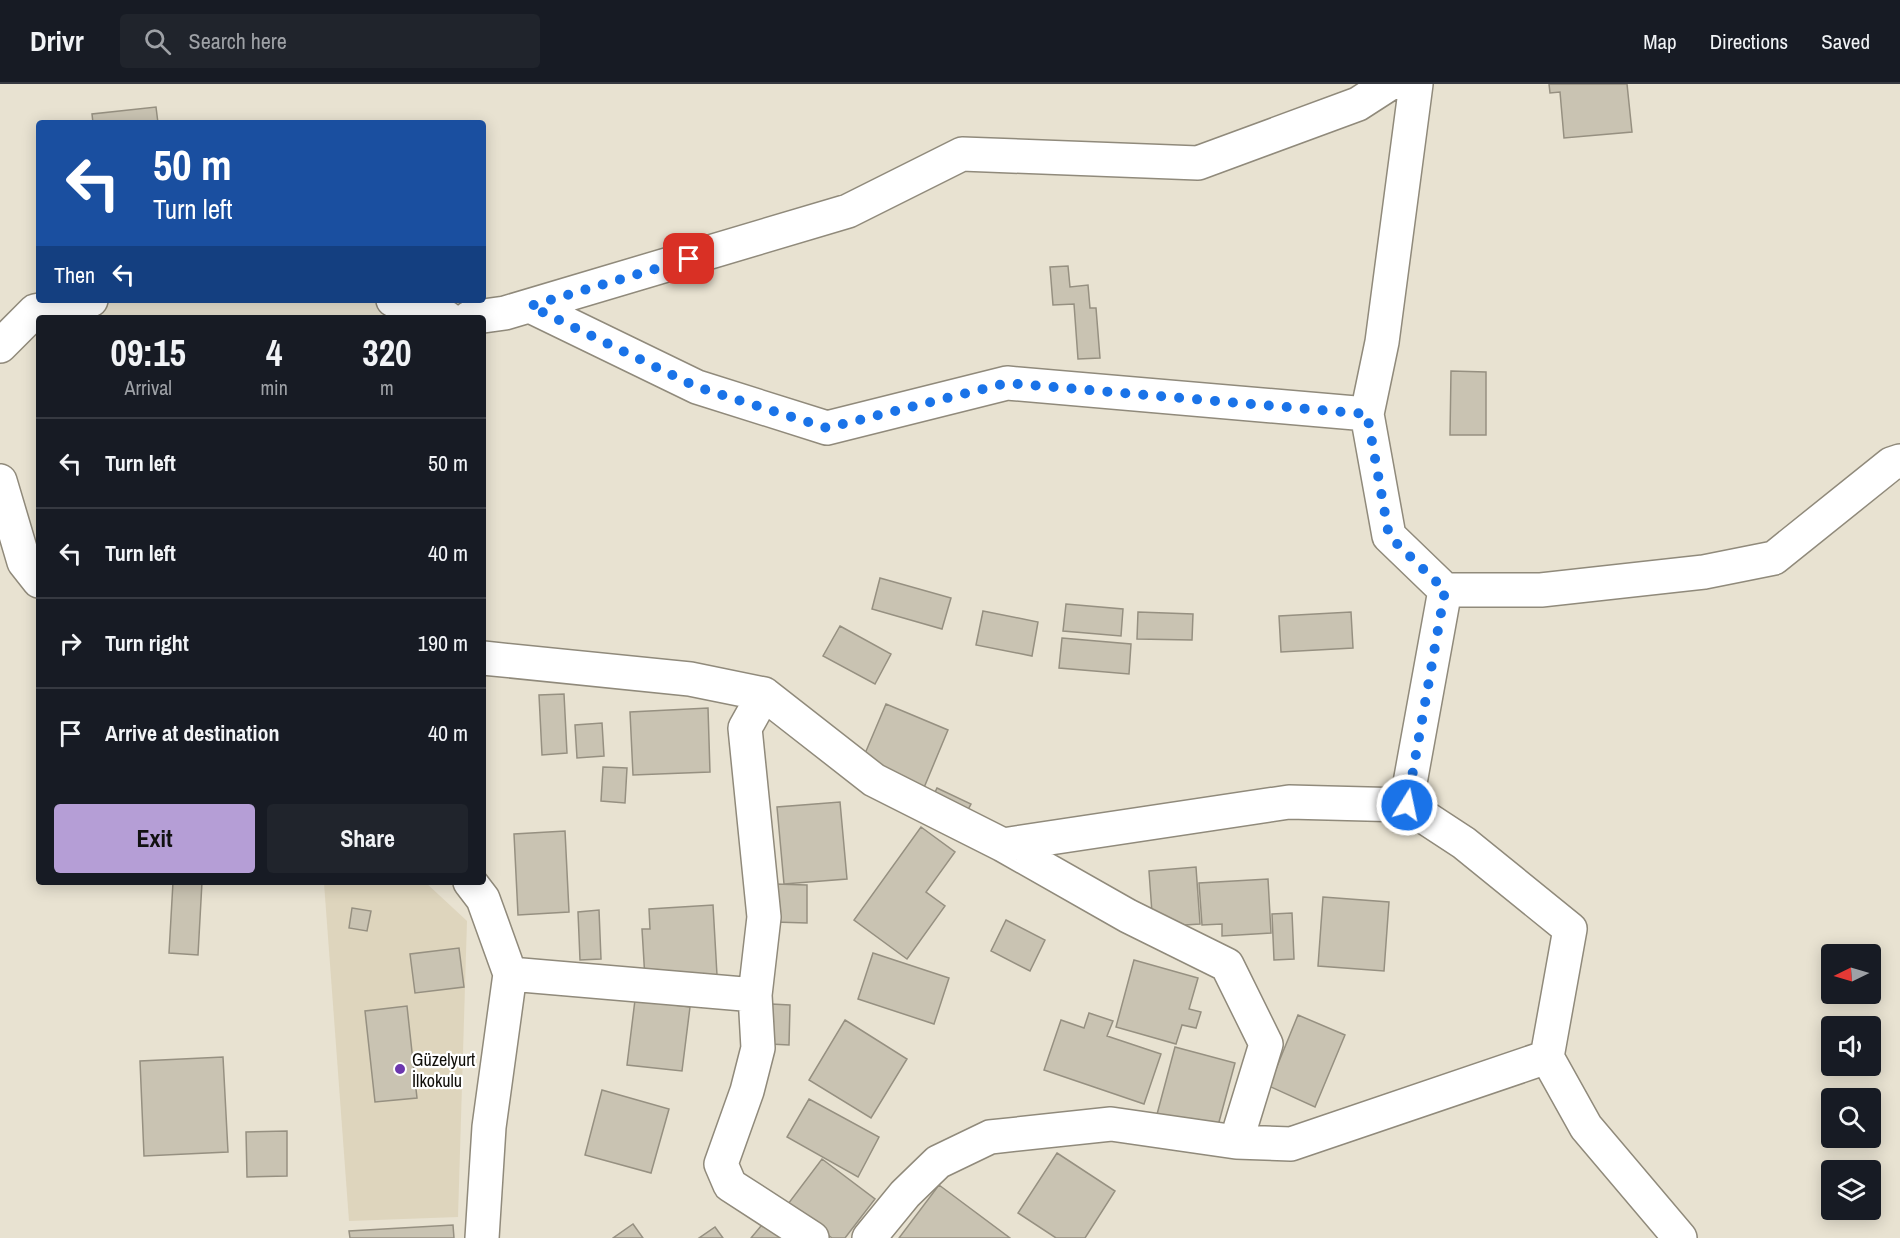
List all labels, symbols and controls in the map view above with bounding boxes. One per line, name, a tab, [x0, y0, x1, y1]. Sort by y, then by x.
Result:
search box	[120, 14, 540, 68]
text: Drivr	[30, 22, 84, 60]
icon: search	[141, 25, 174, 58]
text: Search here	[189, 26, 287, 56]
text: Map	[1643, 27, 1677, 56]
text: Directions	[1710, 27, 1788, 56]
text: Saved	[1821, 27, 1870, 56]
text: 50 m	[153, 137, 232, 193]
icon: left	[54, 144, 132, 222]
text: Turn left	[153, 191, 232, 227]
pin	[663, 233, 714, 284]
icon: arrive	[672, 242, 705, 275]
icon: left	[107, 258, 140, 291]
text: Then	[54, 260, 95, 290]
text: 09:15	[110, 329, 186, 377]
text: 4	[266, 329, 282, 377]
text: 320	[362, 329, 412, 377]
text: Arrival	[125, 374, 172, 401]
text: min	[260, 374, 288, 401]
text: m	[380, 374, 394, 401]
icon: left	[54, 447, 87, 480]
text: Turn left	[105, 448, 176, 478]
text: 50 m	[428, 448, 468, 478]
icon: left	[54, 537, 87, 570]
text: Turn left	[105, 538, 176, 568]
text: 40 m	[428, 538, 468, 568]
icon: right	[54, 627, 87, 660]
text: Turn right	[105, 628, 189, 658]
text: 190 m	[418, 628, 468, 658]
icon: arrive	[54, 717, 87, 750]
text: Arrive at destination	[105, 718, 279, 748]
text: 40 m	[428, 718, 468, 748]
position arrow	[1375, 773, 1439, 837]
button: Exit	[54, 804, 255, 873]
button: Share	[267, 804, 468, 873]
north arrow	[1821, 944, 1881, 1004]
map controls	[1821, 944, 1881, 1220]
button: sound	[1821, 1016, 1881, 1076]
place label: Güzelyurt İlkokulu	[412, 1047, 475, 1093]
marker: Güzelyurt İlkokulu	[393, 1062, 407, 1076]
button: search	[1821, 1088, 1881, 1148]
button: layers	[1821, 1160, 1881, 1220]

